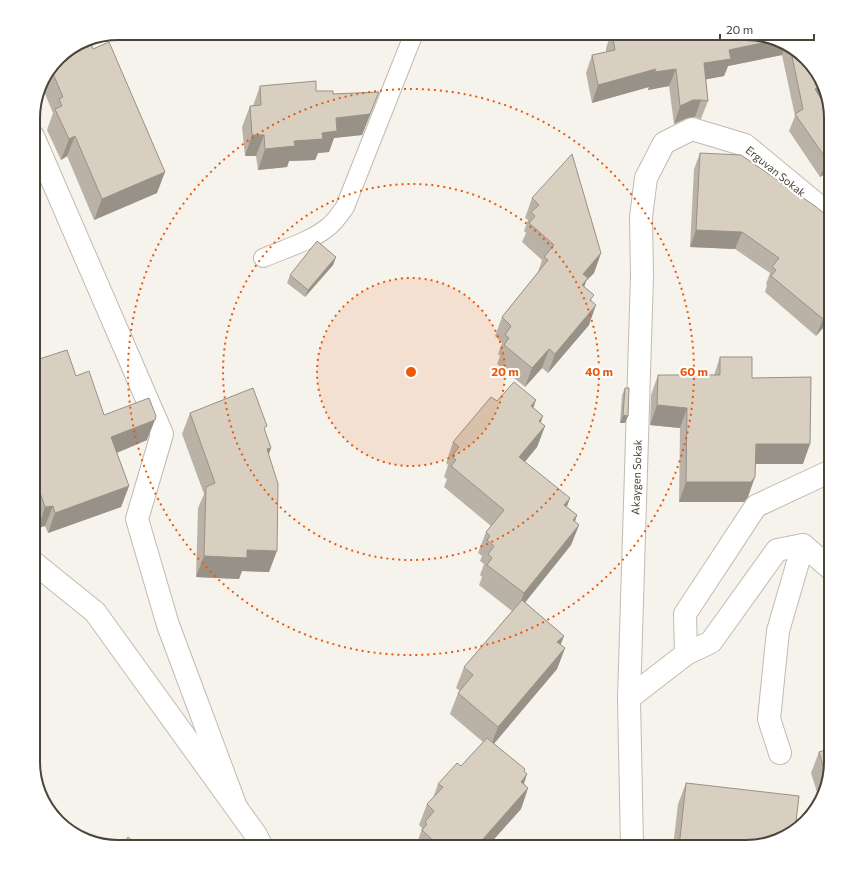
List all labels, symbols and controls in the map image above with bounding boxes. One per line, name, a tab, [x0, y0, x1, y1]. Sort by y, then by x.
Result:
scale bar	[720, 16, 814, 42]
text: 20 m	[726, 22, 753, 36]
street label: Erguvan Sokak	[743, 143, 809, 199]
text: 20 m	[491, 364, 519, 378]
text: 40 m	[585, 364, 613, 378]
text: 60 m	[680, 364, 708, 378]
centre of rings	[404, 365, 418, 379]
street label: Akaygen Sokak	[628, 439, 644, 515]

